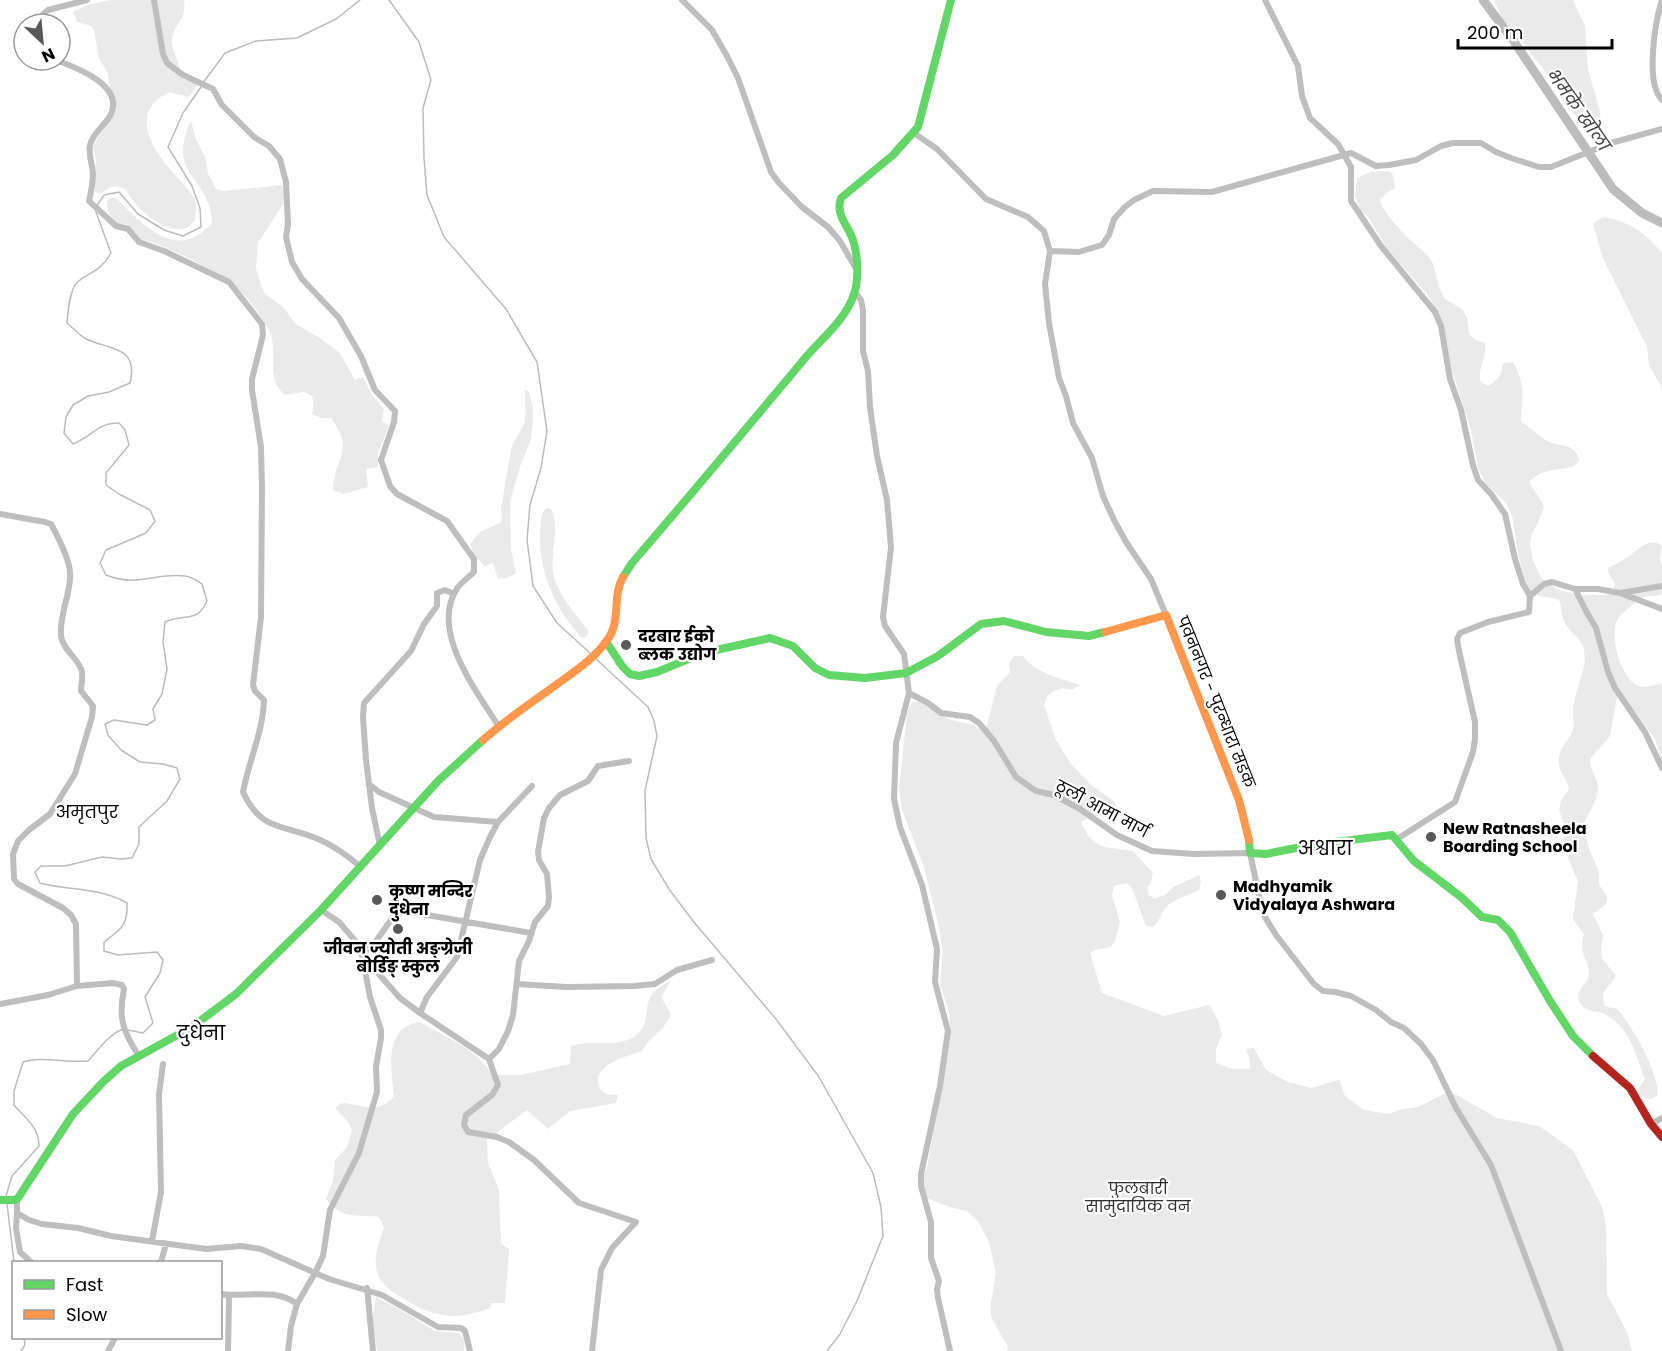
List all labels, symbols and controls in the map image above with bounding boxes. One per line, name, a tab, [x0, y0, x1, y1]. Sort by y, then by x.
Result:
north arrow	[12, 12, 72, 72]
scale bar	[1458, 12, 1612, 50]
text: 200 m	[1467, 20, 1523, 45]
text: N	[38, 42, 59, 68]
water label: भमके खोला	[1541, 64, 1618, 158]
street label: पवननगर - पुरन्धारा सडक	[1171, 612, 1261, 792]
place label: दरबार ईको ब्लक उद्योग	[637, 625, 717, 666]
marker: दरबार ईको ब्लक उद्योग	[619, 638, 633, 652]
street label: ठूली आमा मार्ग	[1050, 774, 1155, 845]
district label: अमृतपुर	[56, 799, 120, 825]
place label: New Ratnasheela Boarding School	[1443, 817, 1587, 858]
marker: New Ratnasheela Boarding School	[1424, 830, 1438, 844]
district label: अश्वारा	[1298, 834, 1354, 862]
place label: Madhyamik Vidyalaya Ashwara	[1233, 875, 1395, 916]
place label: कृष्ण मन्दिर दुधेना	[388, 880, 473, 921]
marker: Madhyamik Vidyalaya Ashwara	[1214, 888, 1228, 902]
marker: कृष्ण मन्दिर दुधेना	[370, 893, 384, 907]
marker: जीवन ज्योती अङ्ग्रेजी बोर्डिङ् स्कुल	[391, 922, 405, 936]
place label: जीवन ज्योती अङ्ग्रेजी बोर्डिङ् स्कुल	[323, 937, 473, 978]
district label: दुधेना	[176, 1019, 226, 1047]
park label: फुलबारी सामुदायिक वन	[1085, 1177, 1192, 1218]
legend	[12, 1261, 222, 1339]
text: Fast	[66, 1272, 103, 1297]
text: Slow	[66, 1302, 108, 1327]

